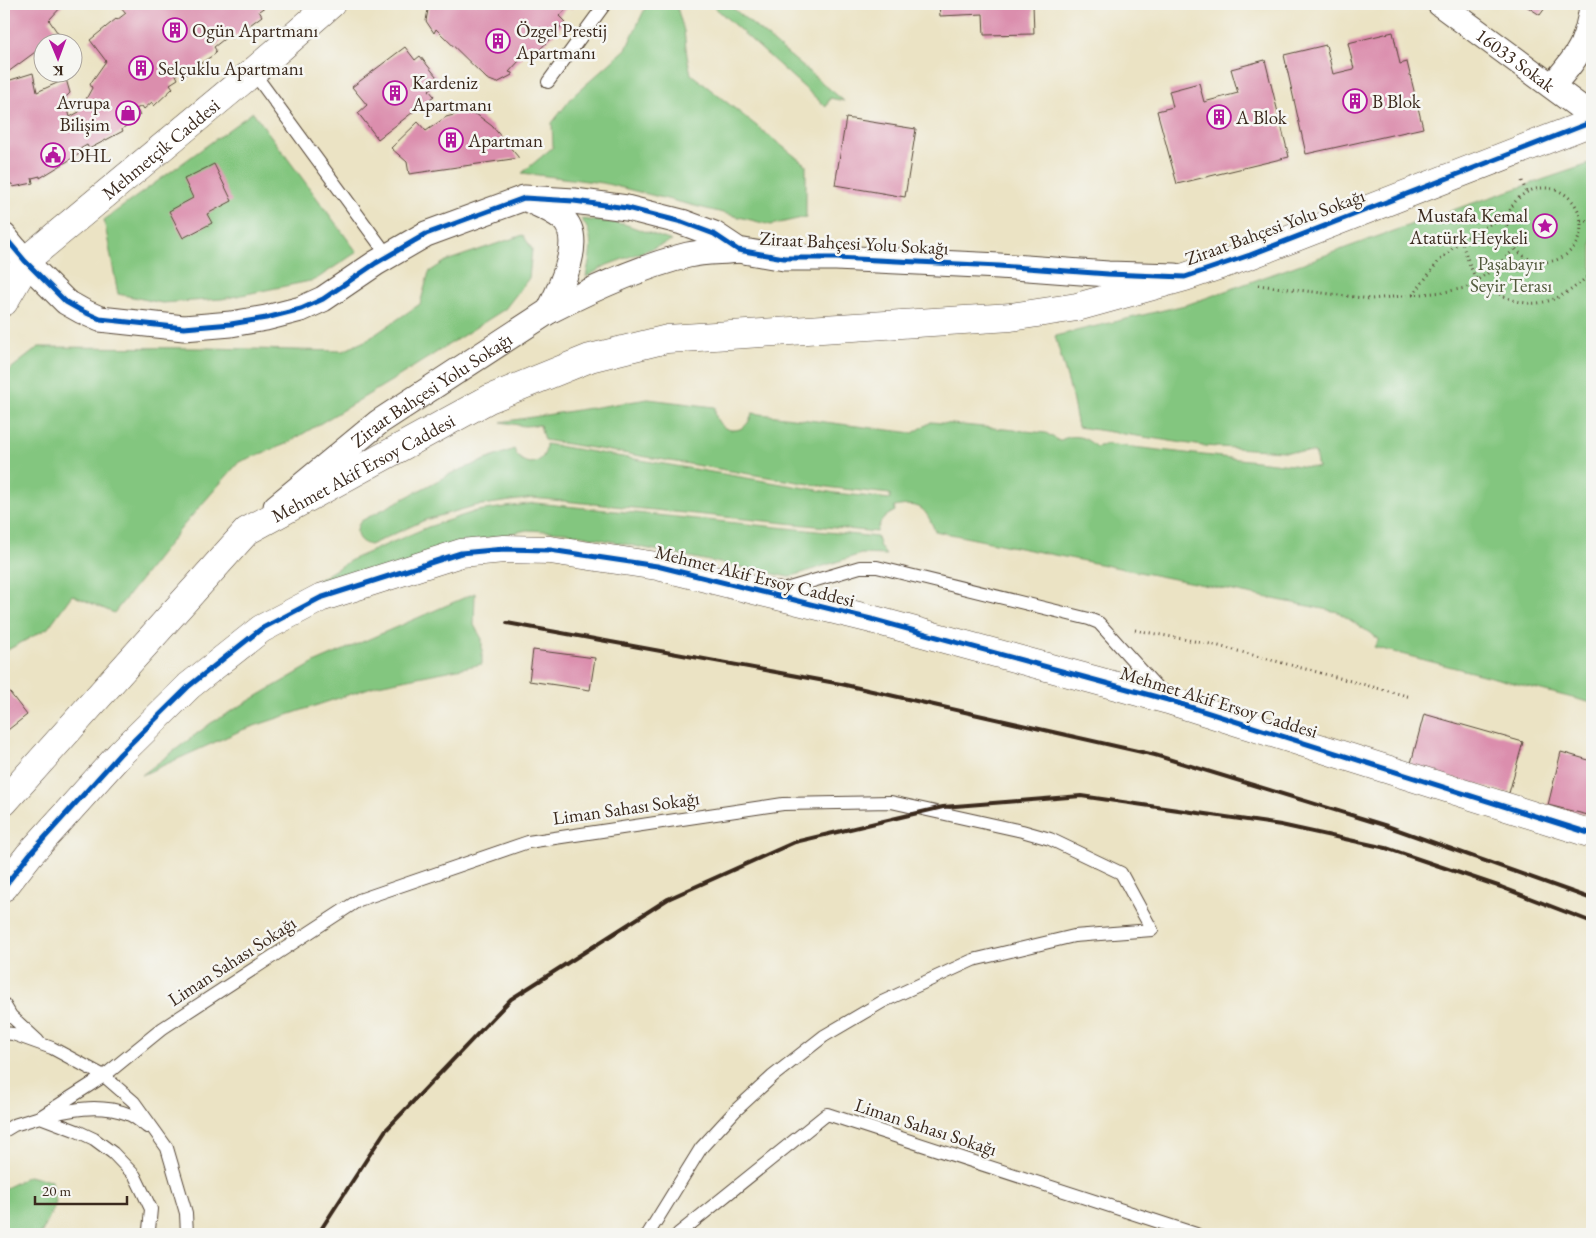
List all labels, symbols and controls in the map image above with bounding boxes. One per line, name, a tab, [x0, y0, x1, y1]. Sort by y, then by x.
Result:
building icon: Ogün Apartmanı	[162, 17, 188, 43]
place label: Ogün Apartmanı	[192, 18, 319, 43]
place label: Özgel Prestij Apartmanı	[515, 18, 607, 65]
street label: 16033 Sokak	[1471, 22, 1561, 98]
building icon: Özgel Prestij Apartmanı	[485, 28, 511, 54]
north arrow	[32, 32, 82, 82]
building icon: Selçuklu Apartmanı	[128, 55, 154, 81]
place label: Selçuklu Apartmanı	[158, 56, 304, 81]
text: K	[52, 62, 64, 80]
place label: Kardeniz Apartmanı	[411, 70, 492, 117]
building icon: Kardeniz Apartmanı	[382, 80, 408, 106]
building icon: B Blok	[1342, 88, 1368, 114]
place label: B Blok	[1372, 89, 1422, 114]
place label: Avrupa Bilişim	[55, 90, 110, 137]
street label: Mehmetçik Caddesi	[96, 92, 225, 205]
shop icon: Avrupa Bilişim	[115, 100, 141, 126]
building icon: A Blok	[1206, 104, 1232, 130]
place label: A Blok	[1235, 105, 1288, 130]
building icon: Apartman	[438, 127, 464, 153]
place label: Apartman	[467, 128, 543, 153]
public building icon: DHL	[40, 142, 66, 168]
place label: DHL	[70, 143, 111, 168]
street label: Ziraat Bahçesi Yolu Sokağı	[1182, 183, 1368, 271]
place label: Mustafa Kemal Atatürk Heykeli	[1409, 203, 1528, 250]
place icon: Mustafa Kemal Atatürk Heykeli	[1532, 213, 1558, 239]
street label: Ziraat Bahçesi Yolu Sokağı	[759, 226, 949, 260]
park label: Paşabayır Seyir Terası	[1470, 251, 1552, 298]
street label: Ziraat Bahçesi Yolu Sokağı	[345, 326, 517, 453]
street label: Mehmet Akif Ersoy Caddesi	[267, 407, 459, 528]
street label: Mehmet Akif Ersoy Caddesi	[652, 539, 858, 613]
street label: Mehmet Akif Ersoy Caddesi	[1117, 660, 1321, 744]
street label: Liman Sahası Sokağı	[551, 785, 701, 831]
street label: Liman Sahası Sokağı	[163, 910, 301, 1012]
street label: Liman Sahası Sokağı	[852, 1092, 1000, 1162]
scale bar	[35, 1173, 128, 1205]
text: 20 m	[42, 1181, 71, 1200]

